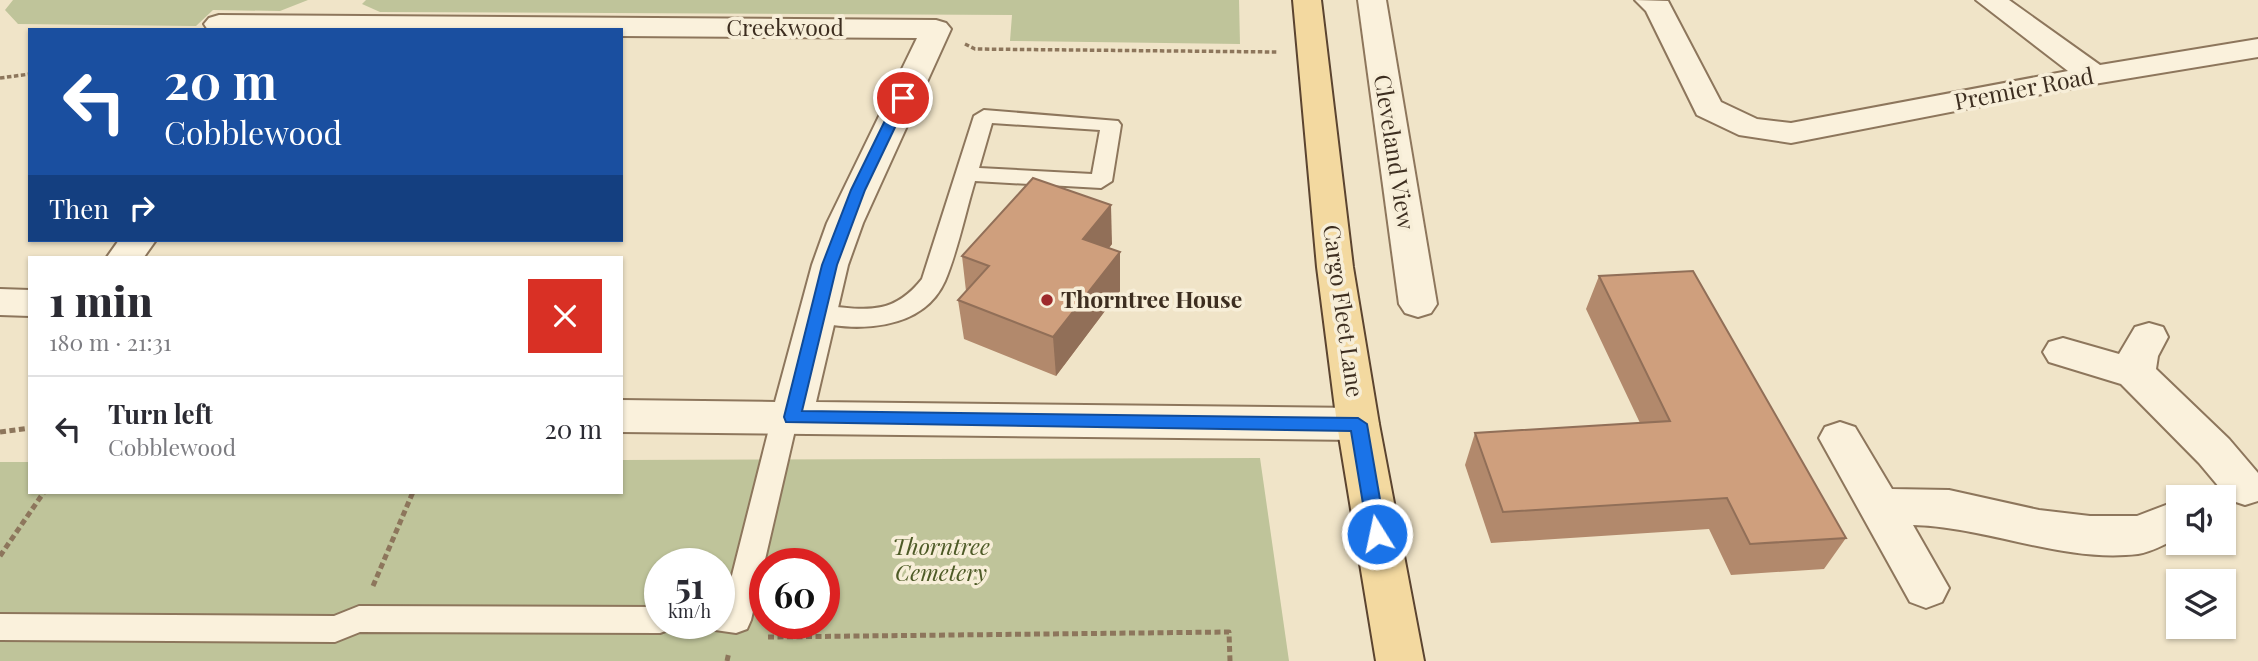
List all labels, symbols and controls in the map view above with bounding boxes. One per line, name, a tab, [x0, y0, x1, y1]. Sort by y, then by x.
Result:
street label: Creekwood	[726, 11, 844, 42]
text: 20 m	[164, 47, 277, 112]
icon: left	[49, 56, 140, 147]
street label: Premier Road	[1951, 59, 2096, 116]
pin	[873, 68, 933, 128]
street label: Cleveland View	[1368, 72, 1423, 232]
icon: arrive	[884, 79, 922, 117]
text: Cobblewood	[164, 110, 342, 153]
icon: right	[123, 189, 161, 227]
text: Then	[49, 191, 109, 226]
street label: Cargo Fleet Lane	[1317, 222, 1372, 399]
text: 1 min	[49, 272, 153, 328]
button: close	[528, 279, 602, 353]
place label: Thorntree House	[1061, 283, 1242, 314]
marker: Thorntree House	[1039, 292, 1055, 308]
text: 180 m · 21:31	[49, 326, 171, 357]
text: Turn left	[108, 396, 213, 431]
icon: left	[49, 410, 87, 448]
text: 20 m	[544, 411, 602, 446]
text: Cobblewood	[108, 431, 236, 462]
map controls	[2166, 485, 2236, 639]
button: sound	[2166, 485, 2236, 555]
position arrow	[1340, 497, 1414, 571]
park label: Thorntree Cemetery	[892, 530, 990, 587]
speed limit sign: 60	[749, 548, 840, 639]
text: 51	[675, 561, 704, 608]
button: layers	[2166, 569, 2236, 639]
text: km/h	[668, 599, 711, 623]

